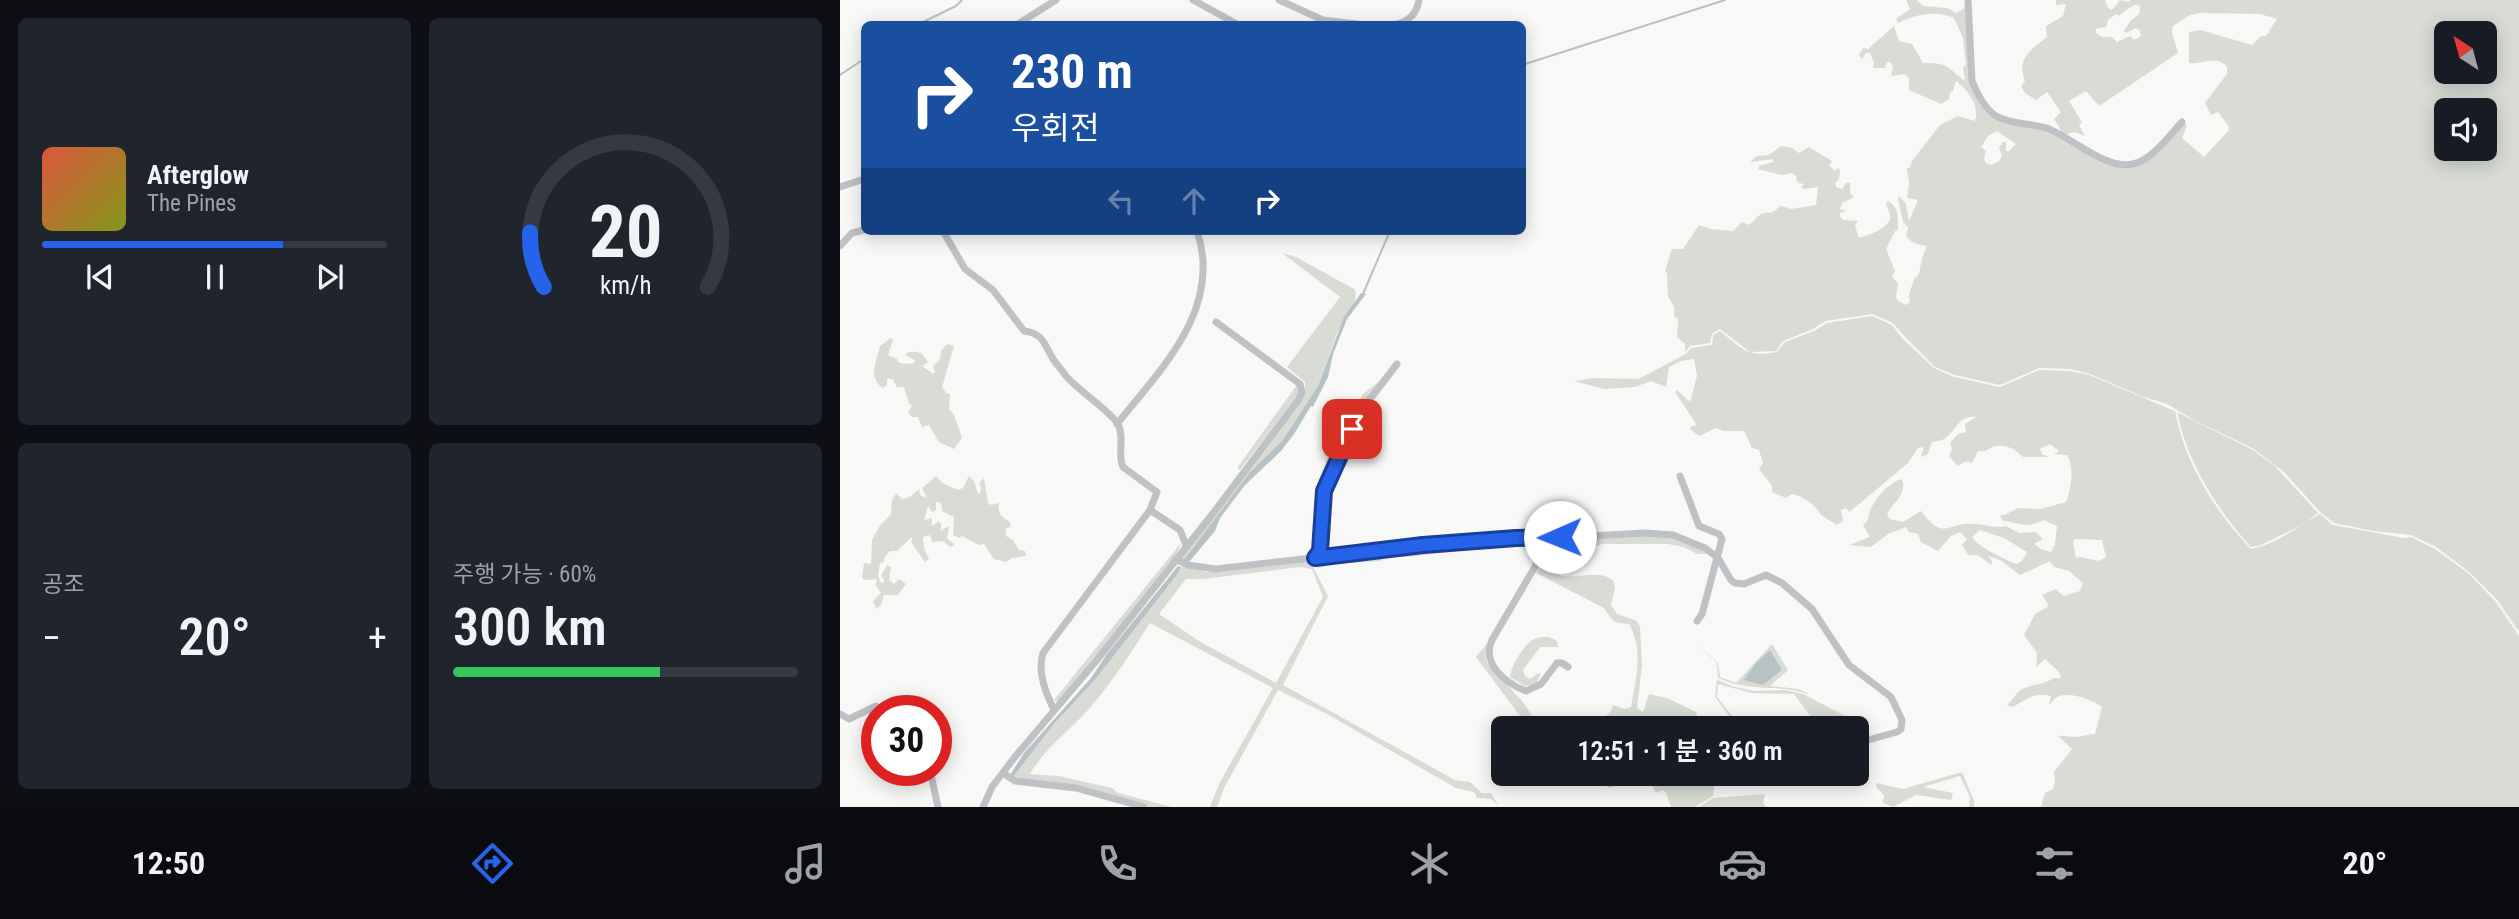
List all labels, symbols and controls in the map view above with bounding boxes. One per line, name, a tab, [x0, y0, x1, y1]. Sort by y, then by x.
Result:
north arrow	[2434, 21, 2497, 84]
map controls	[2434, 21, 2497, 161]
text: 230 m	[1011, 43, 1133, 100]
icon: right	[896, 49, 987, 140]
button: sound	[2434, 98, 2497, 161]
text: 우회전	[1011, 109, 1099, 147]
text: Afterglow	[147, 160, 249, 190]
icon: left	[1102, 182, 1140, 220]
icon: ahead	[1175, 182, 1213, 220]
icon: right	[1248, 182, 1286, 220]
text: The Pines	[147, 190, 237, 217]
text: 20	[589, 190, 662, 276]
icon: previous	[81, 258, 119, 296]
icon: pause	[196, 258, 234, 296]
icon: next	[311, 258, 349, 296]
text: km/h	[600, 271, 651, 300]
pin	[1322, 399, 1382, 459]
icon: arrive	[1333, 410, 1371, 448]
position arrow	[1523, 500, 1597, 574]
text: 주행 가능 · 60%	[453, 561, 596, 588]
text: 공조	[42, 571, 84, 598]
text: 300 km	[453, 597, 607, 658]
text: 20°	[178, 607, 251, 668]
text: −	[42, 616, 61, 660]
text: +	[368, 616, 387, 660]
speed limit sign: 30	[861, 695, 952, 786]
text: 12:51 · 1 분 · 360 m	[1577, 736, 1783, 766]
icon: directions	[468, 839, 517, 888]
icon: music	[781, 839, 830, 888]
icon: phone	[1093, 839, 1142, 888]
icon: climate	[1405, 839, 1454, 888]
icon: car	[1718, 839, 1767, 888]
icon: filters	[2030, 839, 2079, 888]
text: 12:50	[132, 844, 205, 882]
text: 20°	[2343, 844, 2387, 882]

